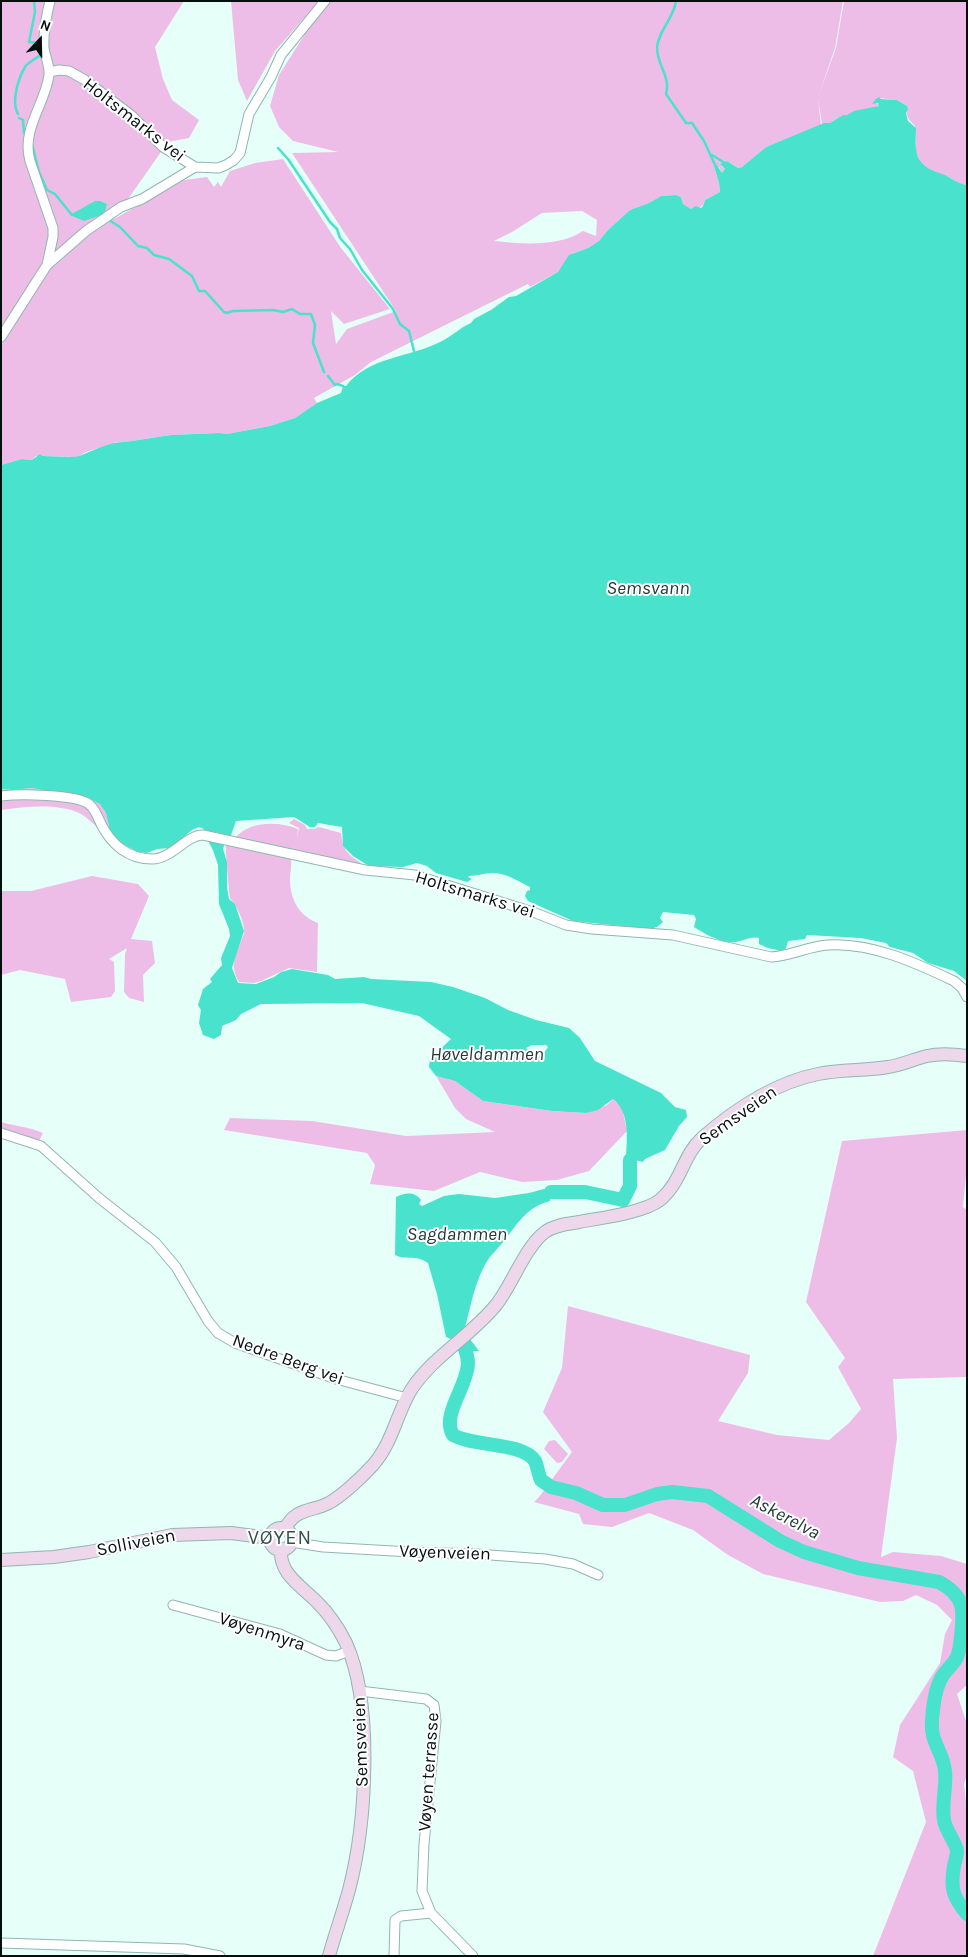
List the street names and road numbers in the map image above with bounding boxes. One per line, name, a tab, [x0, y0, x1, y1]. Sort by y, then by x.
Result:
street label: Holtsmarks vei	[79, 73, 189, 167]
street label: Holtsmarks vei	[413, 867, 537, 923]
street label: Semsveien	[695, 1081, 781, 1151]
street label: Nedre Berg vei	[229, 1330, 347, 1390]
street label: Solliveien	[95, 1525, 177, 1561]
street label: Vøyenveien	[399, 1541, 491, 1565]
street label: Vøyenmyra	[216, 1608, 308, 1656]
street label: Semsveien	[349, 1697, 373, 1787]
street label: Vøyen terrasse	[414, 1712, 444, 1832]

